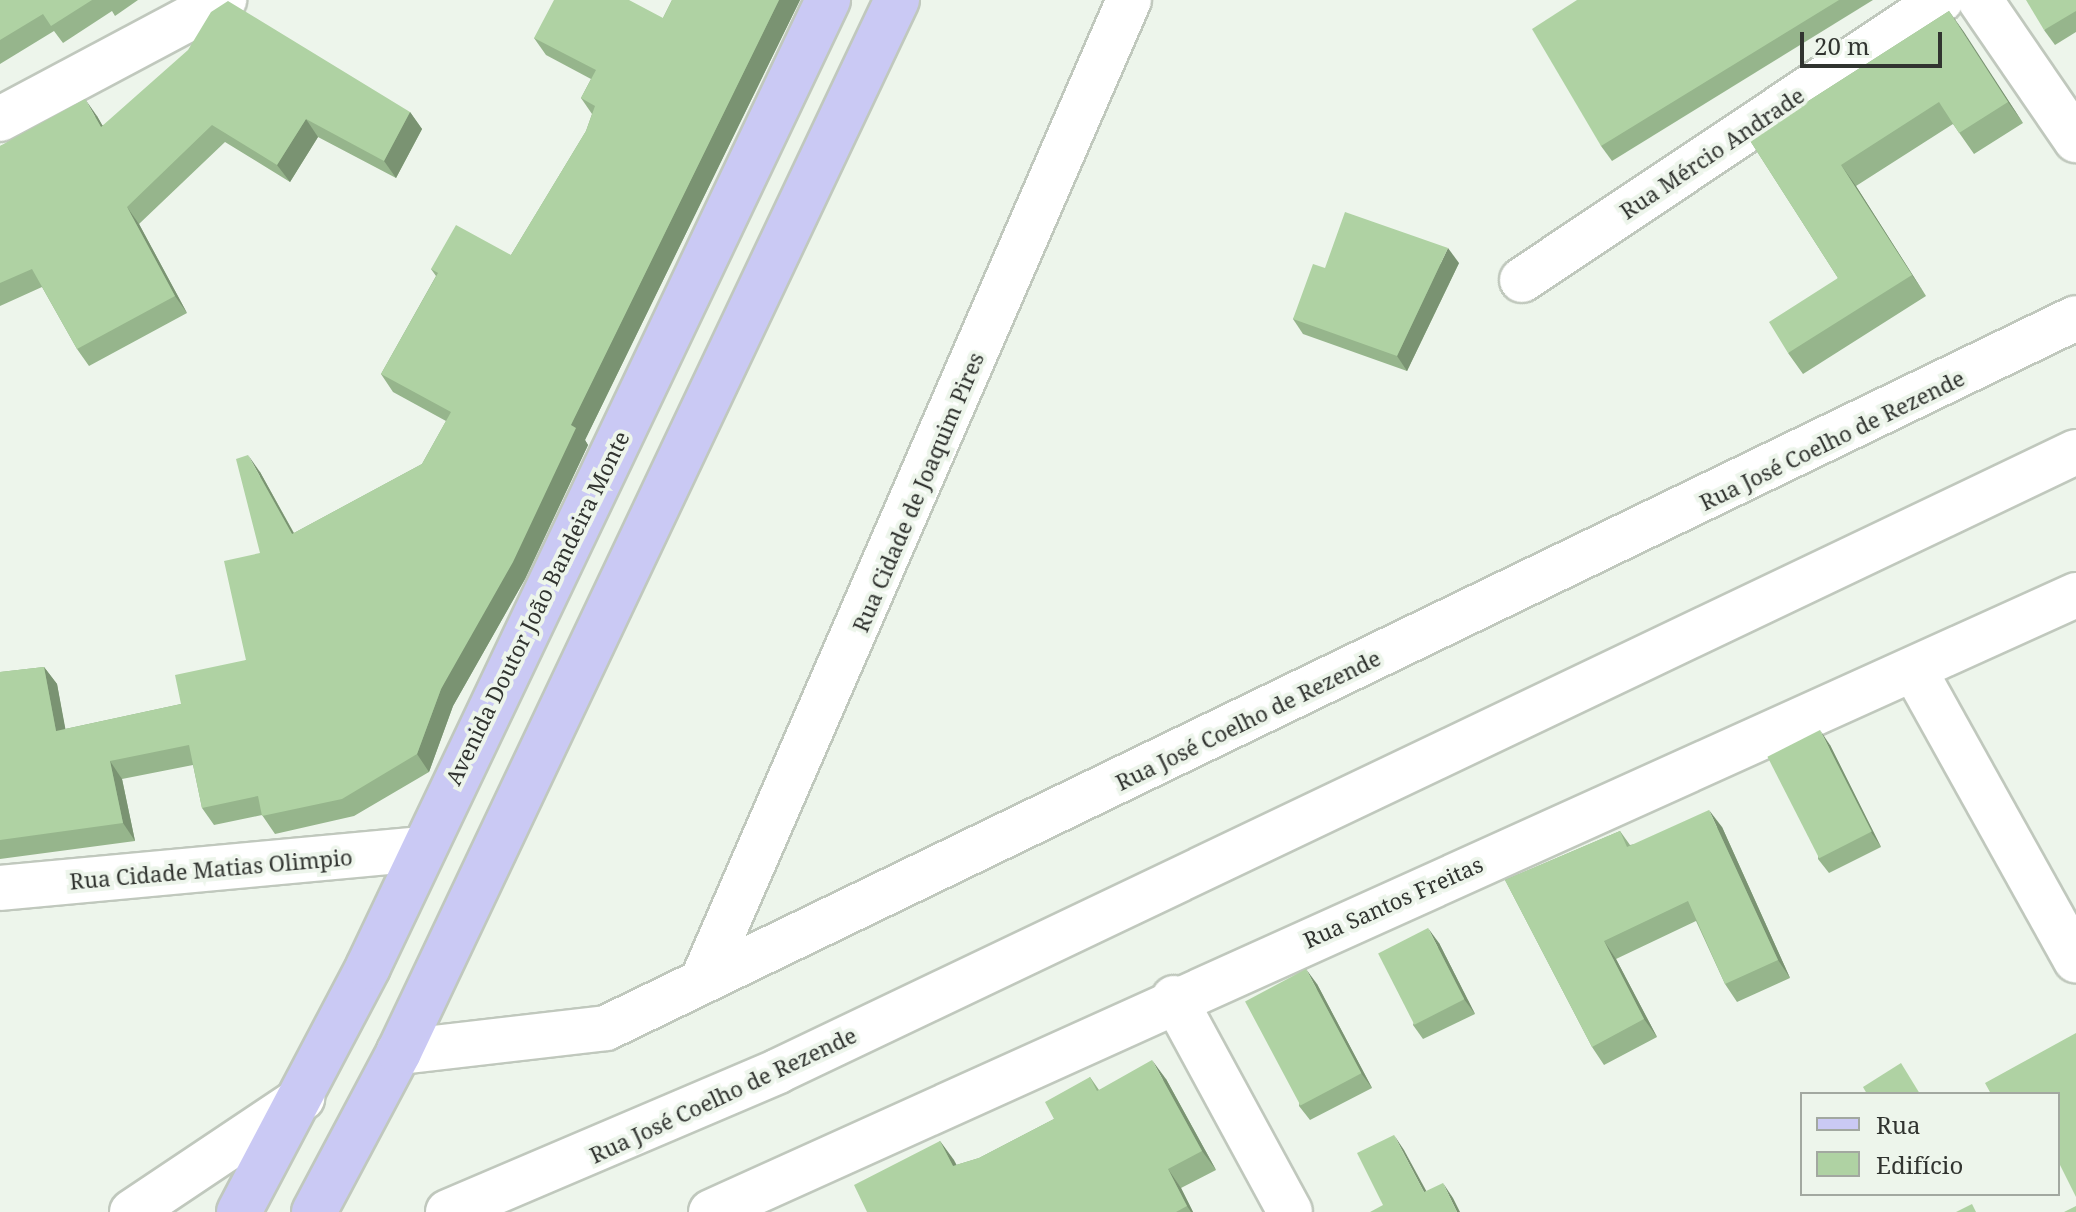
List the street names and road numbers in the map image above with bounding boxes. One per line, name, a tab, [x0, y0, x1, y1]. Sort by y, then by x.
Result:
street label: Rua Mércio Andrade	[1615, 82, 1809, 224]
street label: Rua Cidade de Joaquim Pires	[847, 348, 989, 636]
street label: Rua José Coelho de Rezende	[1695, 364, 1969, 516]
street label: Avenida Doutor João Bandeira Monte	[440, 427, 634, 789]
street label: Rua José Coelho de Rezende	[1111, 644, 1385, 796]
street label: Rua Cidade Matias Olimpio	[68, 843, 354, 895]
street label: Rua Santos Freitas	[1299, 851, 1487, 953]
street label: Rua José Coelho de Rezende	[585, 1021, 861, 1169]

